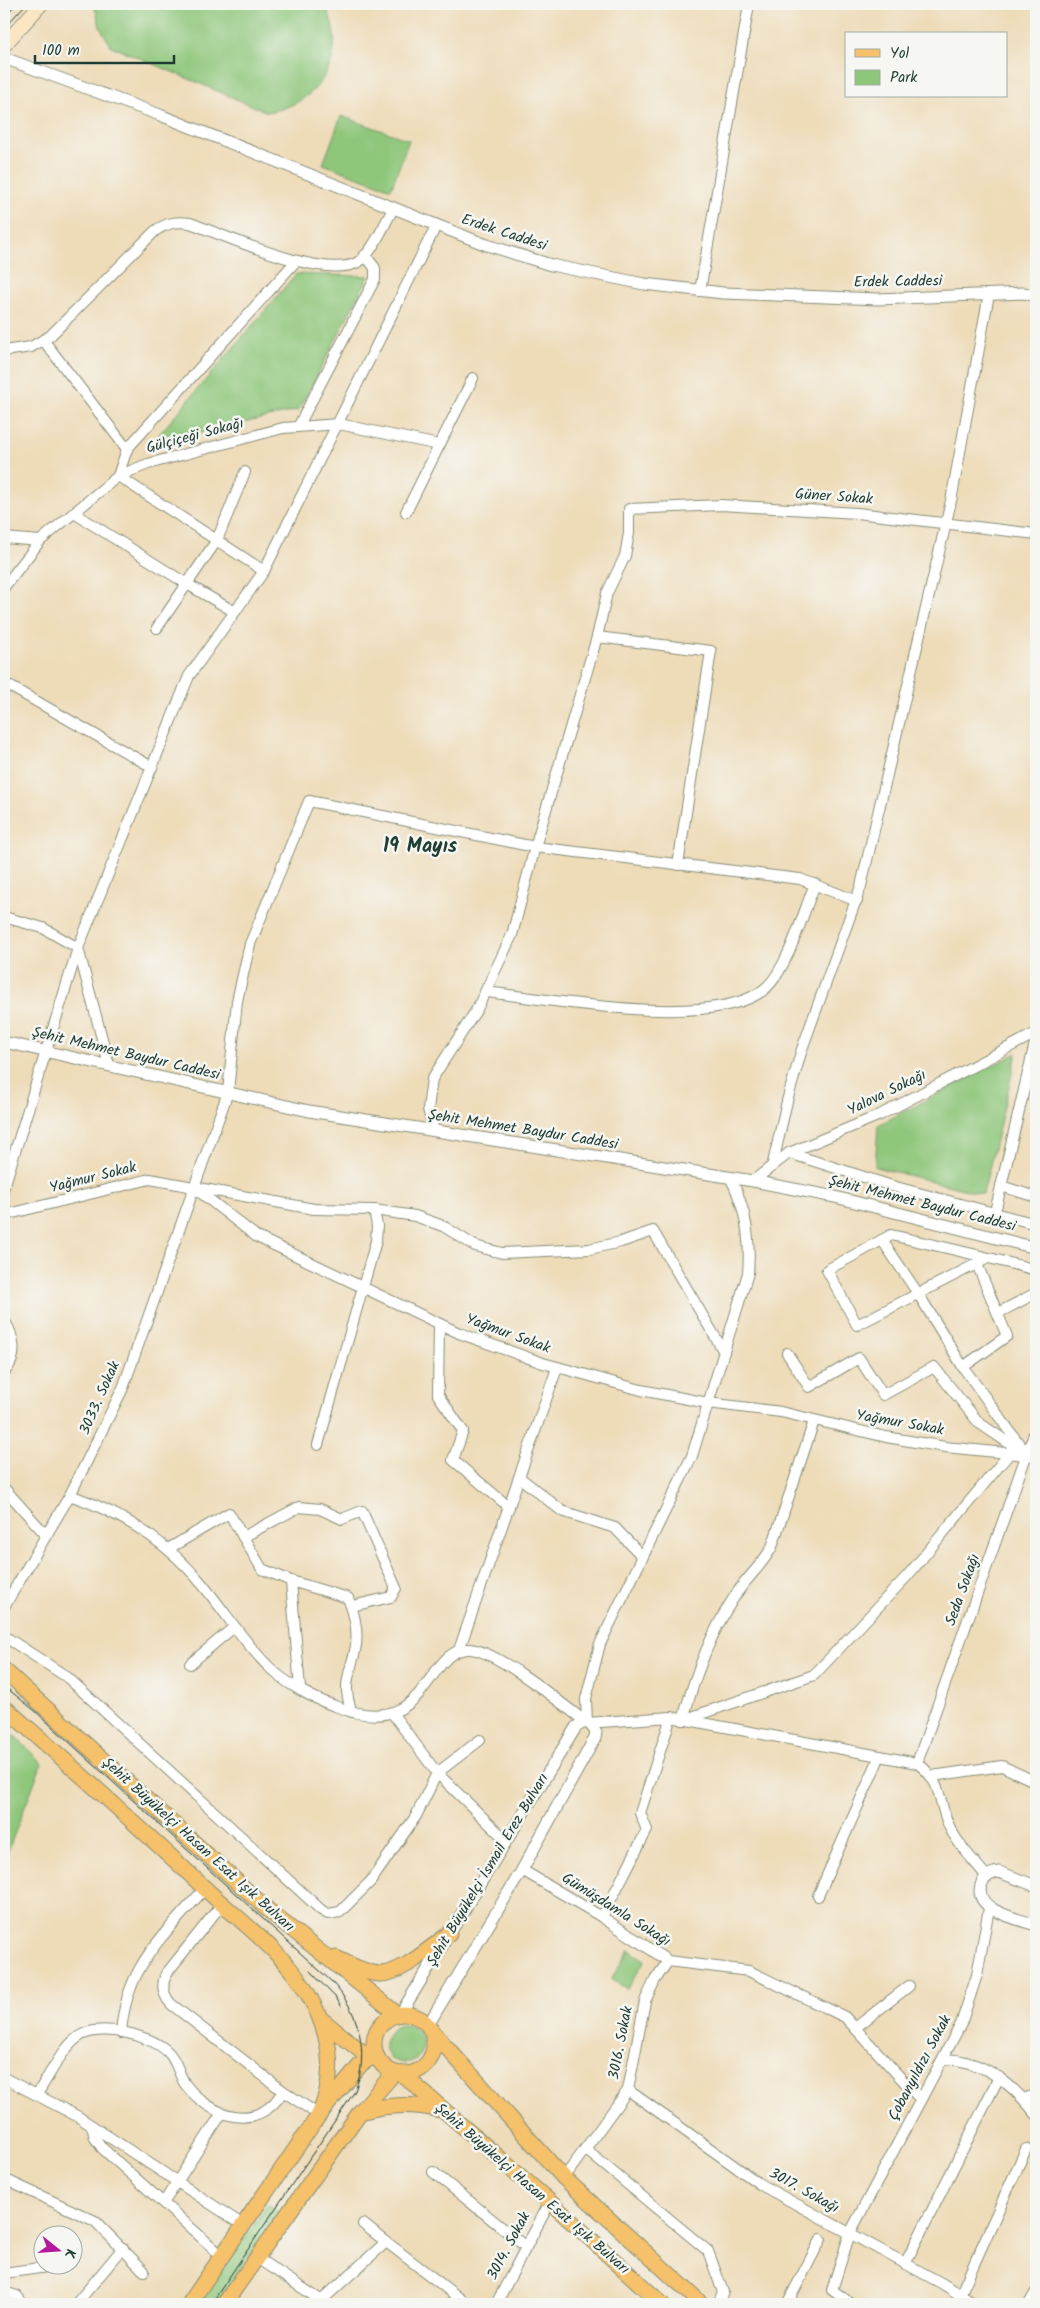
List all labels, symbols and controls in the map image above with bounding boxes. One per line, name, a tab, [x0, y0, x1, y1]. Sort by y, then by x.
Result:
scale bar	[35, 32, 174, 64]
legend	[845, 32, 1008, 98]
text: 100 m	[42, 39, 80, 63]
text: Yol	[890, 42, 909, 66]
text: Park	[890, 66, 918, 90]
street label: Erdek Caddesi	[458, 208, 551, 259]
street label: Erdek Caddesi	[853, 269, 944, 295]
street label: Gülçiçeği Sokağı	[143, 411, 247, 461]
street label: Güner Sokak	[794, 482, 875, 512]
district label: 19 Mayıs	[383, 831, 458, 863]
street label: Şehit Mehmet Baydur Caddesi	[30, 1021, 224, 1088]
street label: Yalova Sokağı	[843, 1063, 931, 1122]
street label: Şehit Mehmet Baydur Caddesi	[426, 1103, 621, 1157]
street label: Yağmur Sokak	[47, 1155, 140, 1200]
street label: Şehit Mehmet Baydur Caddesi	[826, 1169, 1020, 1239]
street label: Yağmur Sokak	[462, 1308, 555, 1361]
street label: 3033. Sokak	[73, 1356, 127, 1439]
street label: Yağmur Sokak	[854, 1403, 947, 1443]
street label: Seda Sokağı	[939, 1551, 987, 1629]
street label: Şehit Büyükelçi Hasan Esat Işık Bulvarı	[96, 1752, 300, 1938]
street label: Şehit Büyükelçi İsmail Erez Bulvarı	[421, 1769, 556, 1971]
street label: Gümüşdamla Sokağı	[557, 1867, 675, 1953]
street label: 3016. Sokak	[602, 2003, 640, 2082]
street label: Çobanyıldızı Sokak	[882, 2010, 959, 2125]
street label: Şehit Büyükelçi Hasan Esat Işık Bulvarı	[429, 2097, 635, 2281]
street label: 3017. Sokağı	[764, 2162, 844, 2220]
street label: 3014. Sokak	[481, 2207, 538, 2285]
north arrow	[32, 2226, 82, 2276]
text: K	[58, 2246, 81, 2261]

